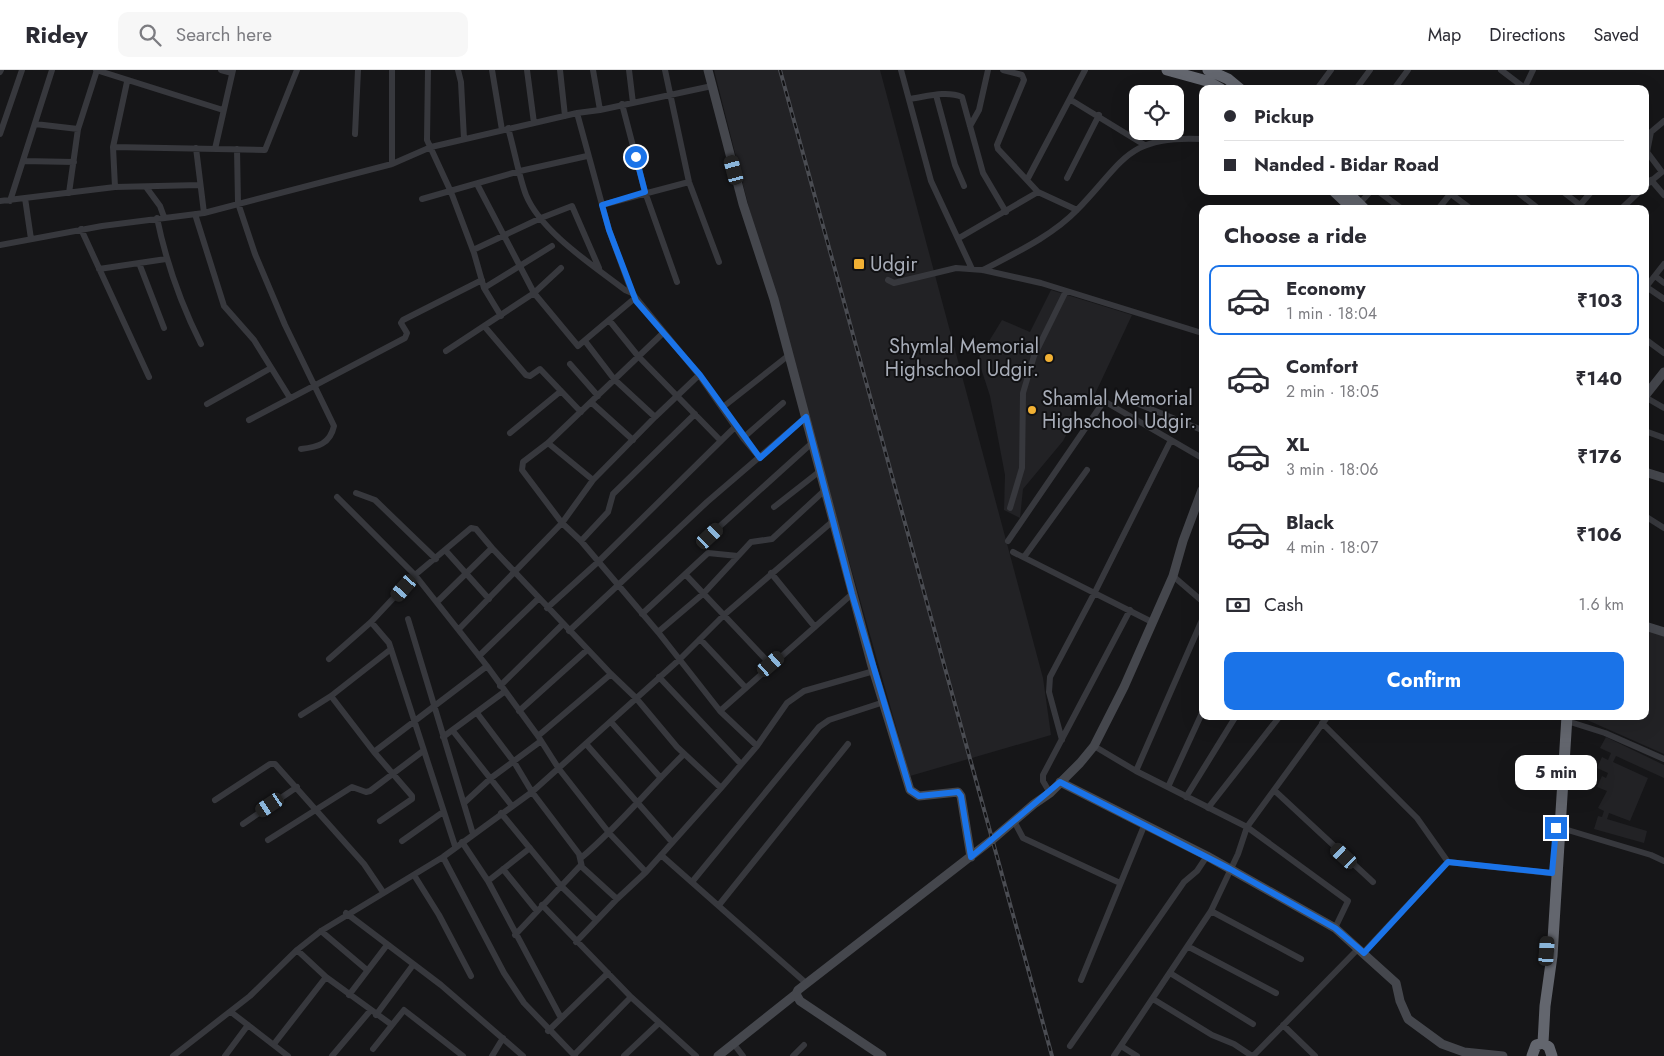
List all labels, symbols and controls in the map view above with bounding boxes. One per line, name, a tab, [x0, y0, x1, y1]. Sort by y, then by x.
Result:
search box	[118, 12, 468, 57]
text: Ridey	[25, 17, 88, 52]
icon: search	[136, 21, 164, 49]
text: Search here	[176, 21, 272, 48]
text: Map	[1428, 22, 1461, 48]
text: Directions	[1489, 22, 1565, 48]
text: Saved	[1593, 22, 1639, 48]
map controls	[1129, 85, 1184, 140]
button: locate	[1129, 85, 1184, 140]
text: Pickup	[1254, 103, 1314, 130]
route start	[625, 146, 647, 168]
text: Nanded - Bidar Road	[1254, 151, 1439, 178]
car	[722, 154, 745, 186]
text: Choose a ride	[1224, 219, 1367, 251]
place label: Udgir	[870, 250, 918, 279]
marker: Udgir	[852, 257, 866, 271]
text: Economy	[1286, 275, 1366, 302]
icon: car	[1226, 278, 1271, 323]
text: ₹103	[1577, 287, 1622, 314]
text: 1 min · 18:04	[1286, 302, 1377, 325]
place label: Shymlal Memorial Highschool Udgir.	[885, 332, 1039, 384]
marker: Shymlal Memorial Highschool Udgir.	[1043, 352, 1055, 364]
text: Comfort	[1286, 353, 1358, 380]
icon: car	[1226, 356, 1271, 401]
text: ₹140	[1576, 365, 1622, 392]
text: 2 min · 18:05	[1286, 380, 1379, 403]
place label: Shamlal Memorial Highschool Udgir.	[1042, 384, 1196, 436]
marker: Shamlal Memorial Highschool Udgir.	[1026, 404, 1038, 416]
text: XL	[1286, 431, 1309, 458]
icon: car	[1226, 434, 1271, 479]
text: ₹176	[1577, 443, 1622, 470]
text: 3 min · 18:06	[1286, 458, 1379, 481]
text: Black	[1286, 509, 1334, 536]
icon: car	[1226, 512, 1271, 557]
car	[693, 520, 726, 552]
text: ₹106	[1576, 521, 1622, 548]
text: 4 min · 18:07	[1286, 536, 1378, 559]
car	[388, 572, 419, 604]
icon: cash	[1224, 591, 1252, 619]
text: Cash	[1264, 591, 1304, 618]
text: 1.6 km	[1578, 593, 1624, 616]
car	[754, 648, 787, 680]
button: Confirm	[1224, 652, 1624, 710]
callout: 5 min	[1515, 756, 1597, 790]
text: 5 min	[1535, 761, 1577, 784]
car	[253, 790, 286, 820]
route end	[1545, 817, 1567, 839]
car	[1327, 840, 1360, 872]
car	[1538, 936, 1555, 966]

